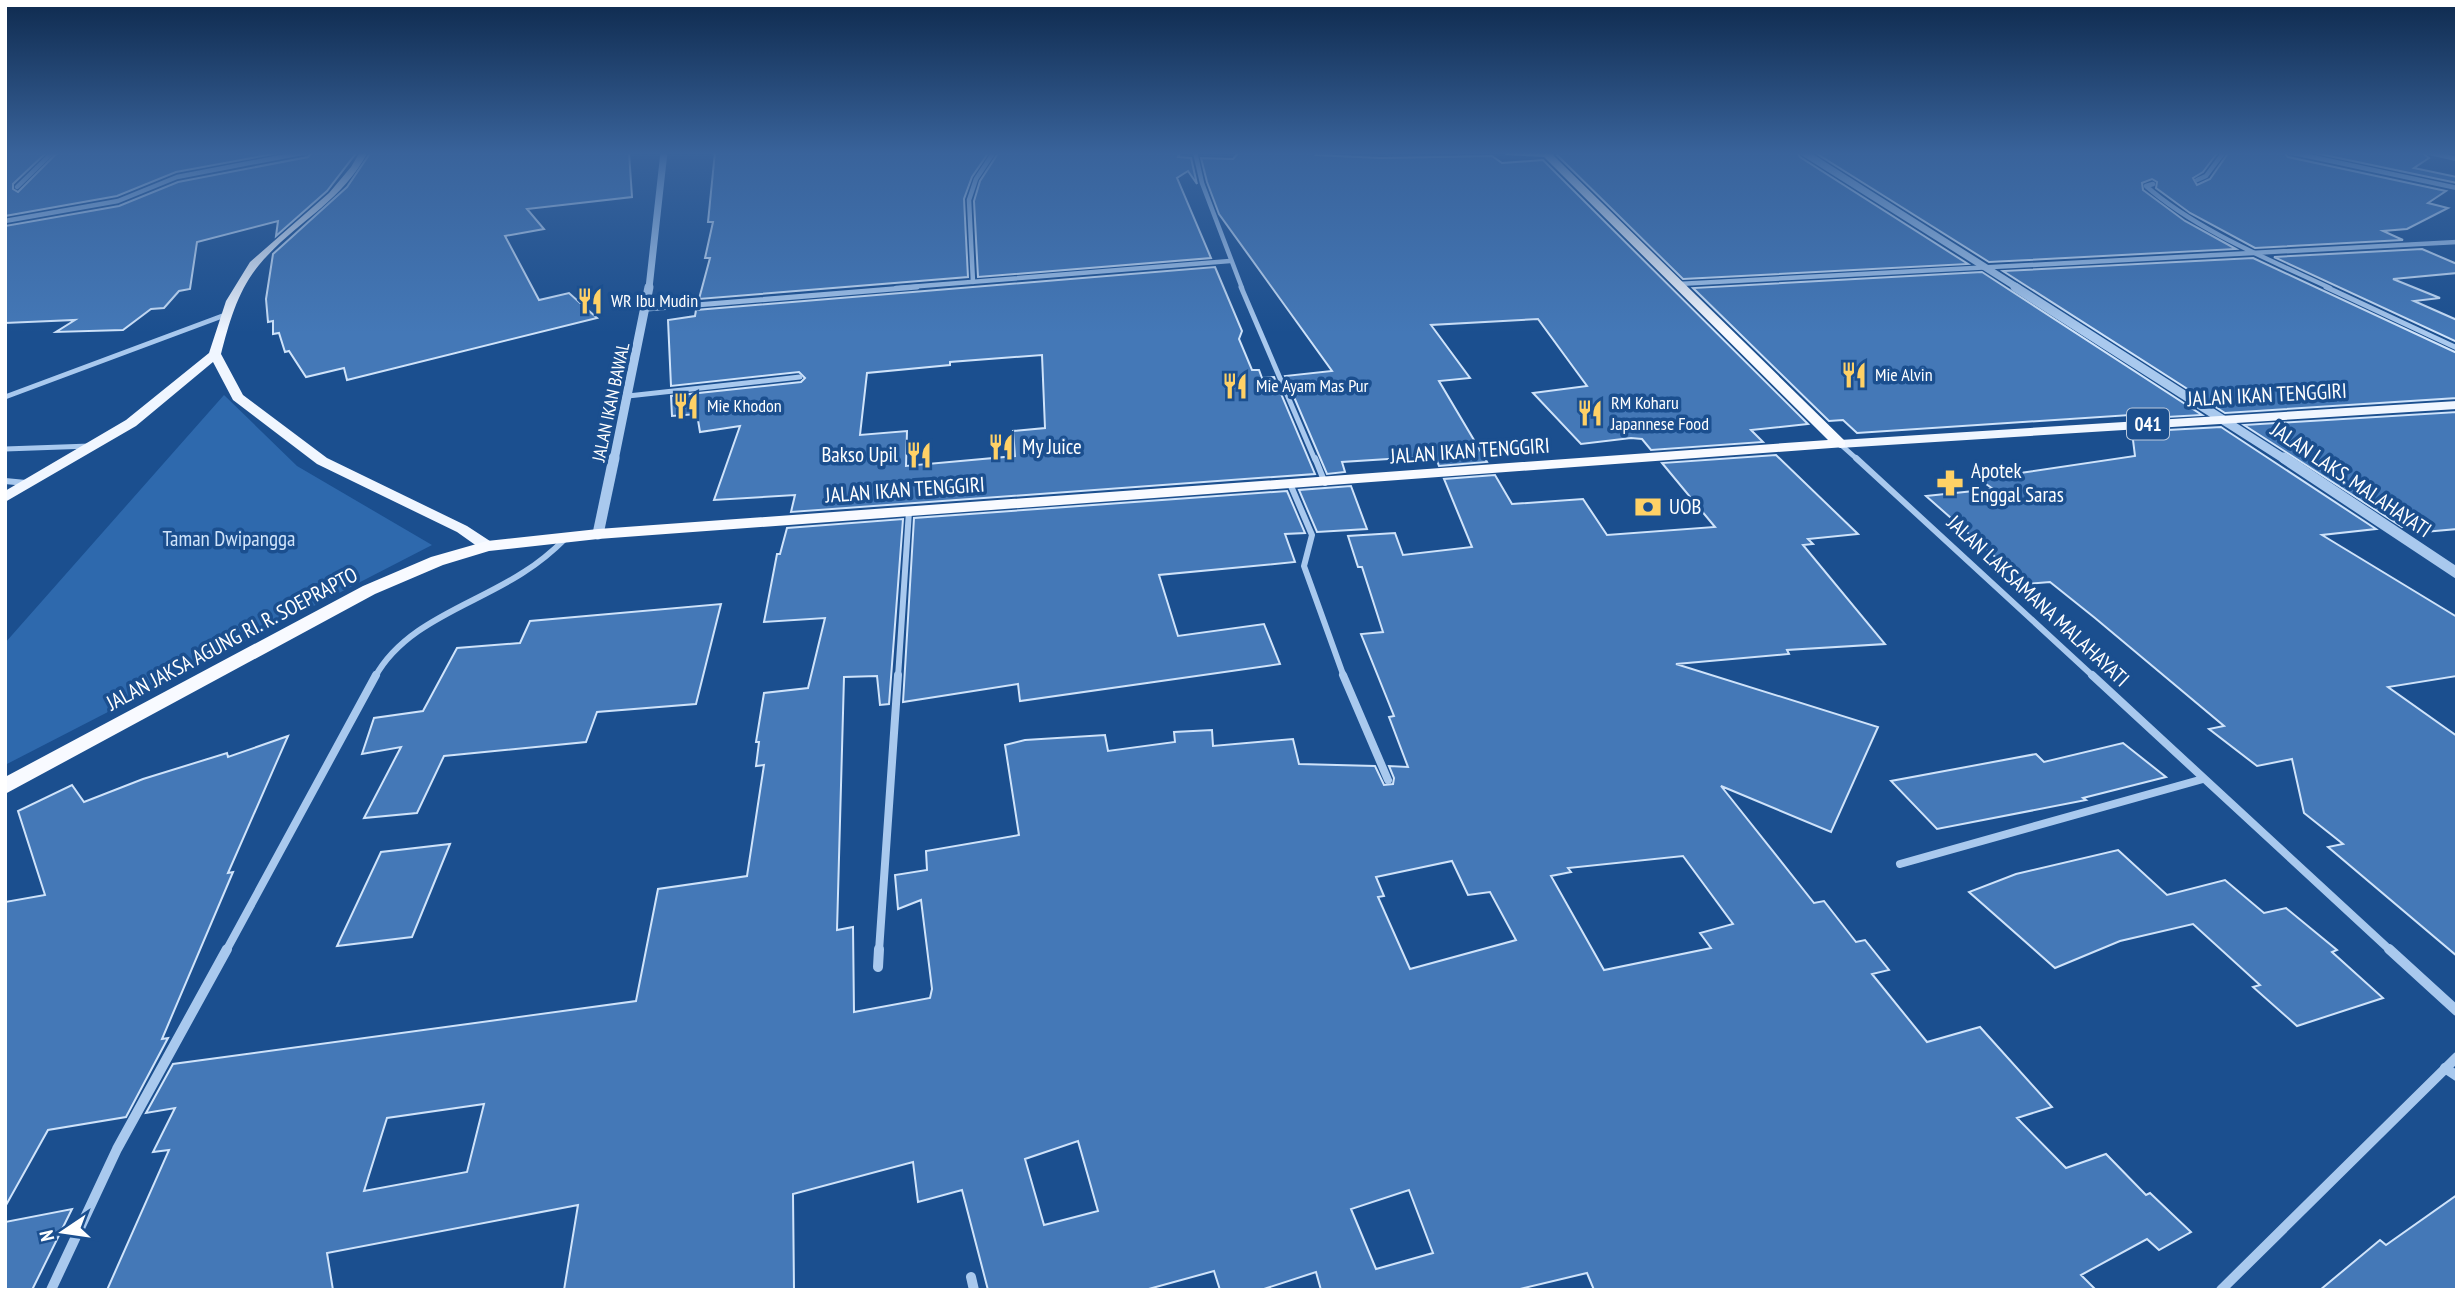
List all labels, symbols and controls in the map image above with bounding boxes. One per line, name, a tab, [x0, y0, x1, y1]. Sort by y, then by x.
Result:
restaurant icon: WR Ibu Mudin	[575, 286, 605, 316]
place label: WR Ibu Mudin	[611, 289, 698, 312]
street label: JALAN IKAN BAWAL	[586, 340, 634, 465]
restaurant icon: Mie Alvin	[1839, 360, 1869, 390]
place label: Mie Alvin	[1875, 363, 1933, 386]
restaurant icon: Mie Ayam Mas Pur	[1220, 371, 1250, 401]
place label: Mie Ayam Mas Pur	[1256, 374, 1369, 397]
street label: JALAN IKAN TENGGIRI	[2186, 377, 2347, 412]
restaurant icon: Mie Khodon	[671, 391, 701, 421]
place label: RM Koharu Japannese Food	[1610, 391, 1709, 435]
place label: Mie Khodon	[707, 394, 782, 417]
restaurant icon: RM Koharu Japannese Food	[1575, 398, 1605, 428]
road number: 041	[2127, 408, 2169, 440]
street label: JALAN LAKS. MALAHAYATI	[2265, 415, 2437, 543]
street label: JALAN IKAN TENGGIRI	[1388, 431, 1551, 470]
restaurant icon: My Juice	[986, 432, 1016, 462]
place label: My Juice	[1022, 433, 1082, 460]
restaurant icon: Bakso Upil	[904, 440, 934, 470]
place label: Bakso Upil	[821, 441, 898, 468]
place label: Apotek Enggal Saras	[1971, 457, 2064, 508]
pharmacy icon: Apotek Enggal Saras	[1935, 468, 1965, 498]
street label: JALAN IKAN TENGGIRI	[823, 470, 986, 509]
bank icon: UOB	[1633, 492, 1663, 522]
place label: UOB	[1669, 493, 1701, 520]
street label: JALAN LAKSAMANA MALAHAYATI	[1941, 508, 2135, 692]
park label: Taman Dwipangga	[162, 525, 296, 552]
street label: JALAN JAKSA AGUNG RI. R. SOEPRAPTO	[101, 561, 362, 717]
north arrow	[28, 1197, 98, 1267]
text: N	[34, 1228, 59, 1244]

